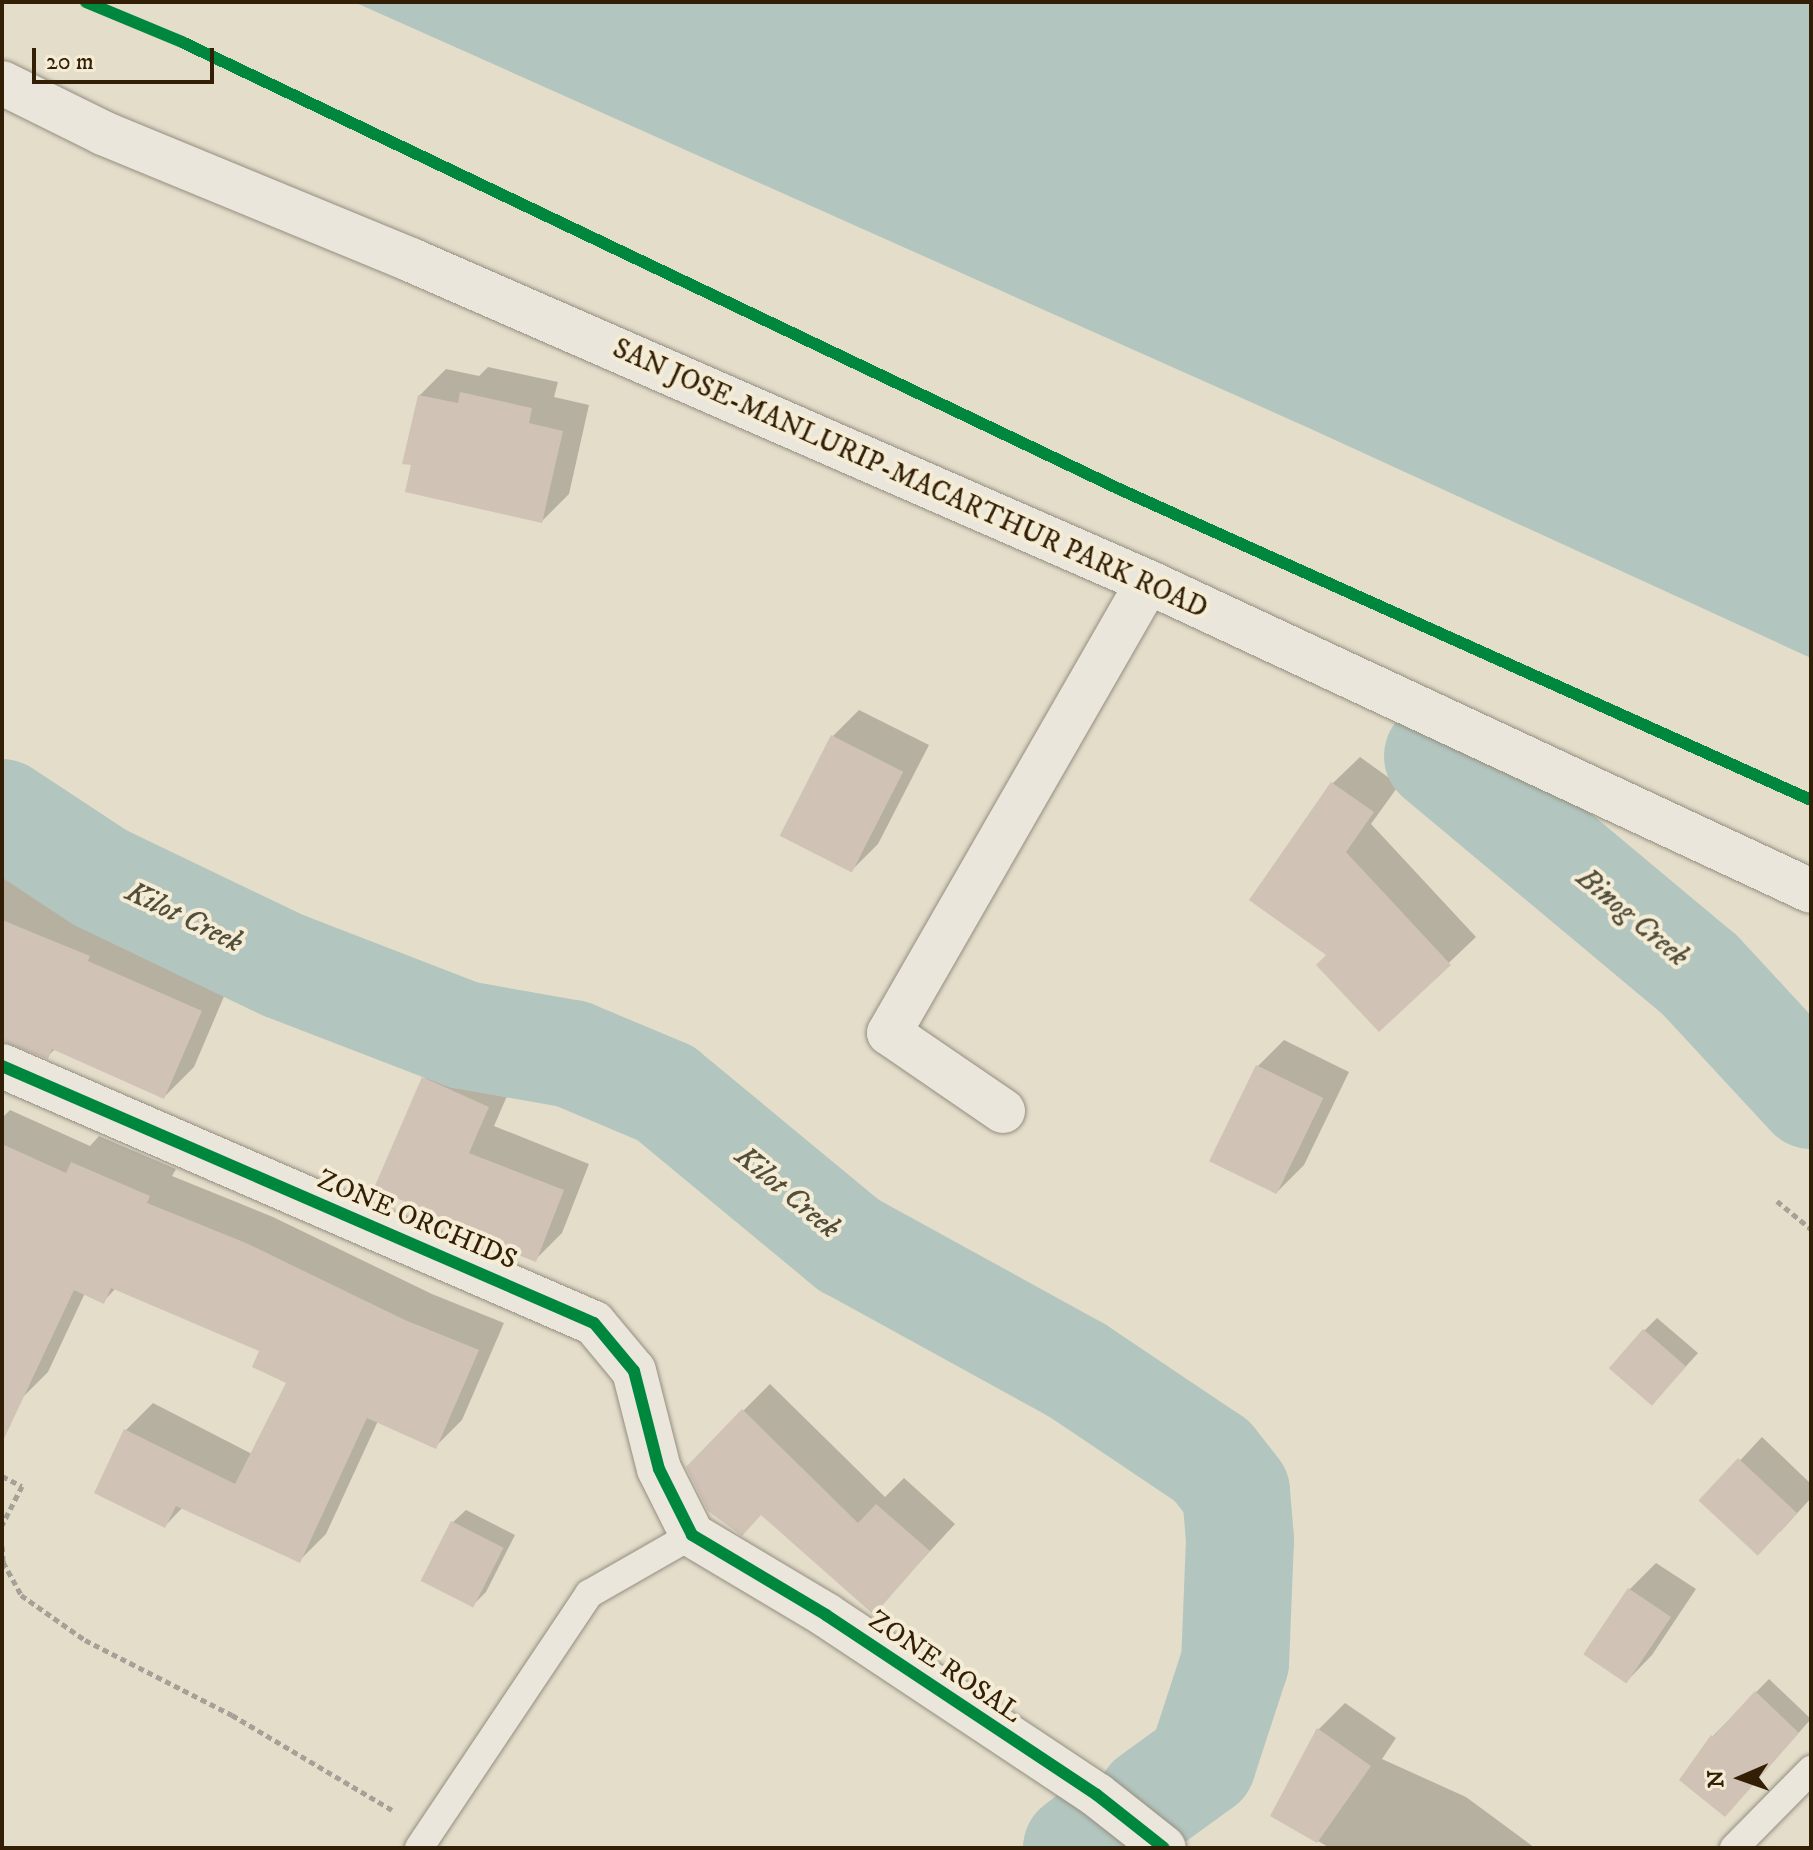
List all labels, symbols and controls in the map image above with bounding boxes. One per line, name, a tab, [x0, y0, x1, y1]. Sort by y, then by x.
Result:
scale bar	[36, 32, 218, 82]
text: 20 m	[46, 47, 94, 77]
street label: SAN JOSE-MANLURIP-MACARTHUR PARK ROAD	[607, 332, 1213, 626]
water label: Binog Creek	[1569, 861, 1695, 975]
water label: Kilot Creek	[120, 874, 248, 962]
water label: Kilot Creek	[727, 1139, 847, 1247]
street label: ZONE ORCHIDS	[312, 1163, 522, 1277]
street label: ZONE ROSAL	[862, 1604, 1028, 1730]
north arrow	[1701, 1738, 1781, 1818]
text: N	[1703, 1769, 1730, 1788]

